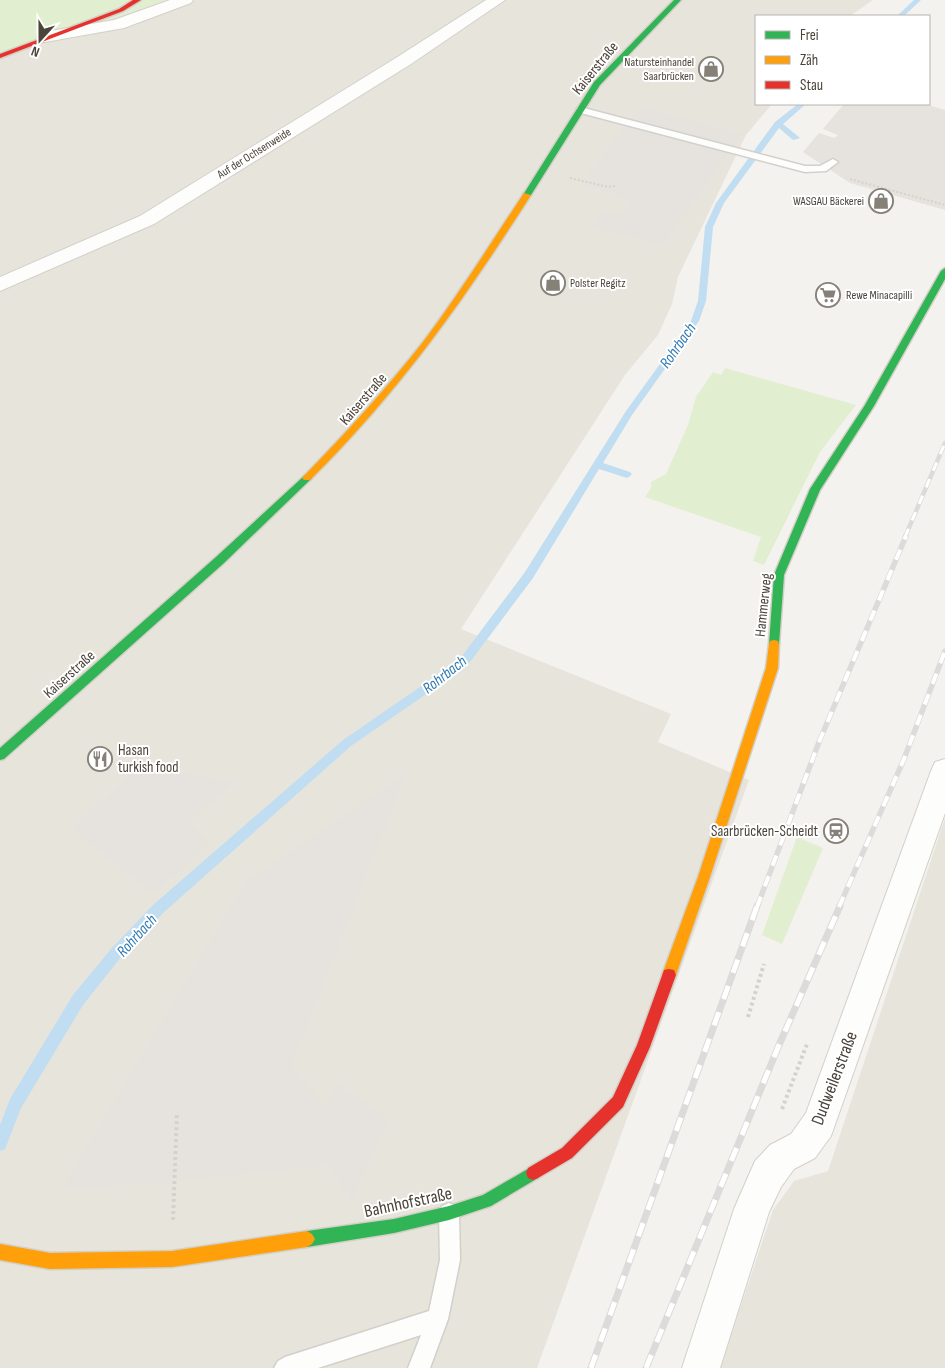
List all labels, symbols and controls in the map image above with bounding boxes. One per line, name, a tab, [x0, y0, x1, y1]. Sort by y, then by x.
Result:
north arrow	[15, 15, 65, 65]
legend	[755, 15, 930, 105]
text: Frei	[800, 26, 819, 45]
street label: Kaiserstraße	[568, 38, 623, 99]
text: N	[29, 42, 42, 61]
text: Zäh	[800, 51, 818, 70]
place label: Natursteinhandel Saarbrücken	[624, 55, 694, 84]
shop icon: Natursteinhandel Saarbrücken	[698, 56, 724, 82]
text: Stau	[800, 76, 823, 95]
street label: Auf der Ochsenweide	[214, 125, 294, 183]
shop icon: WASGAU Bäckerei	[868, 188, 894, 214]
place label: WASGAU Bäckerei	[793, 194, 864, 209]
shop icon: Polster Regitz	[540, 270, 566, 296]
place label: Polster Regitz	[570, 276, 626, 291]
supermarket icon: Rewe Minacapilli	[815, 282, 841, 308]
place label: Rewe Minacapilli	[846, 288, 912, 303]
water label: Rohrbach	[656, 319, 701, 372]
street label: Kaiserstraße	[336, 369, 391, 429]
street label: Hammerweg	[751, 572, 776, 638]
street label: Kaiserstraße	[40, 646, 99, 702]
water label: Rohrbach	[419, 652, 471, 698]
place label: Hasan turkish food	[118, 741, 179, 777]
restaurant icon: Hasan turkish food	[87, 746, 113, 772]
station icon: Saarbrücken-Scheidt	[823, 818, 849, 844]
place label: Saarbrücken-Scheidt	[711, 822, 818, 841]
water label: Rohrbach	[113, 911, 161, 961]
street label: Dudweilerstraße	[807, 1028, 862, 1128]
street label: Bahnhofstraße	[362, 1183, 454, 1222]

